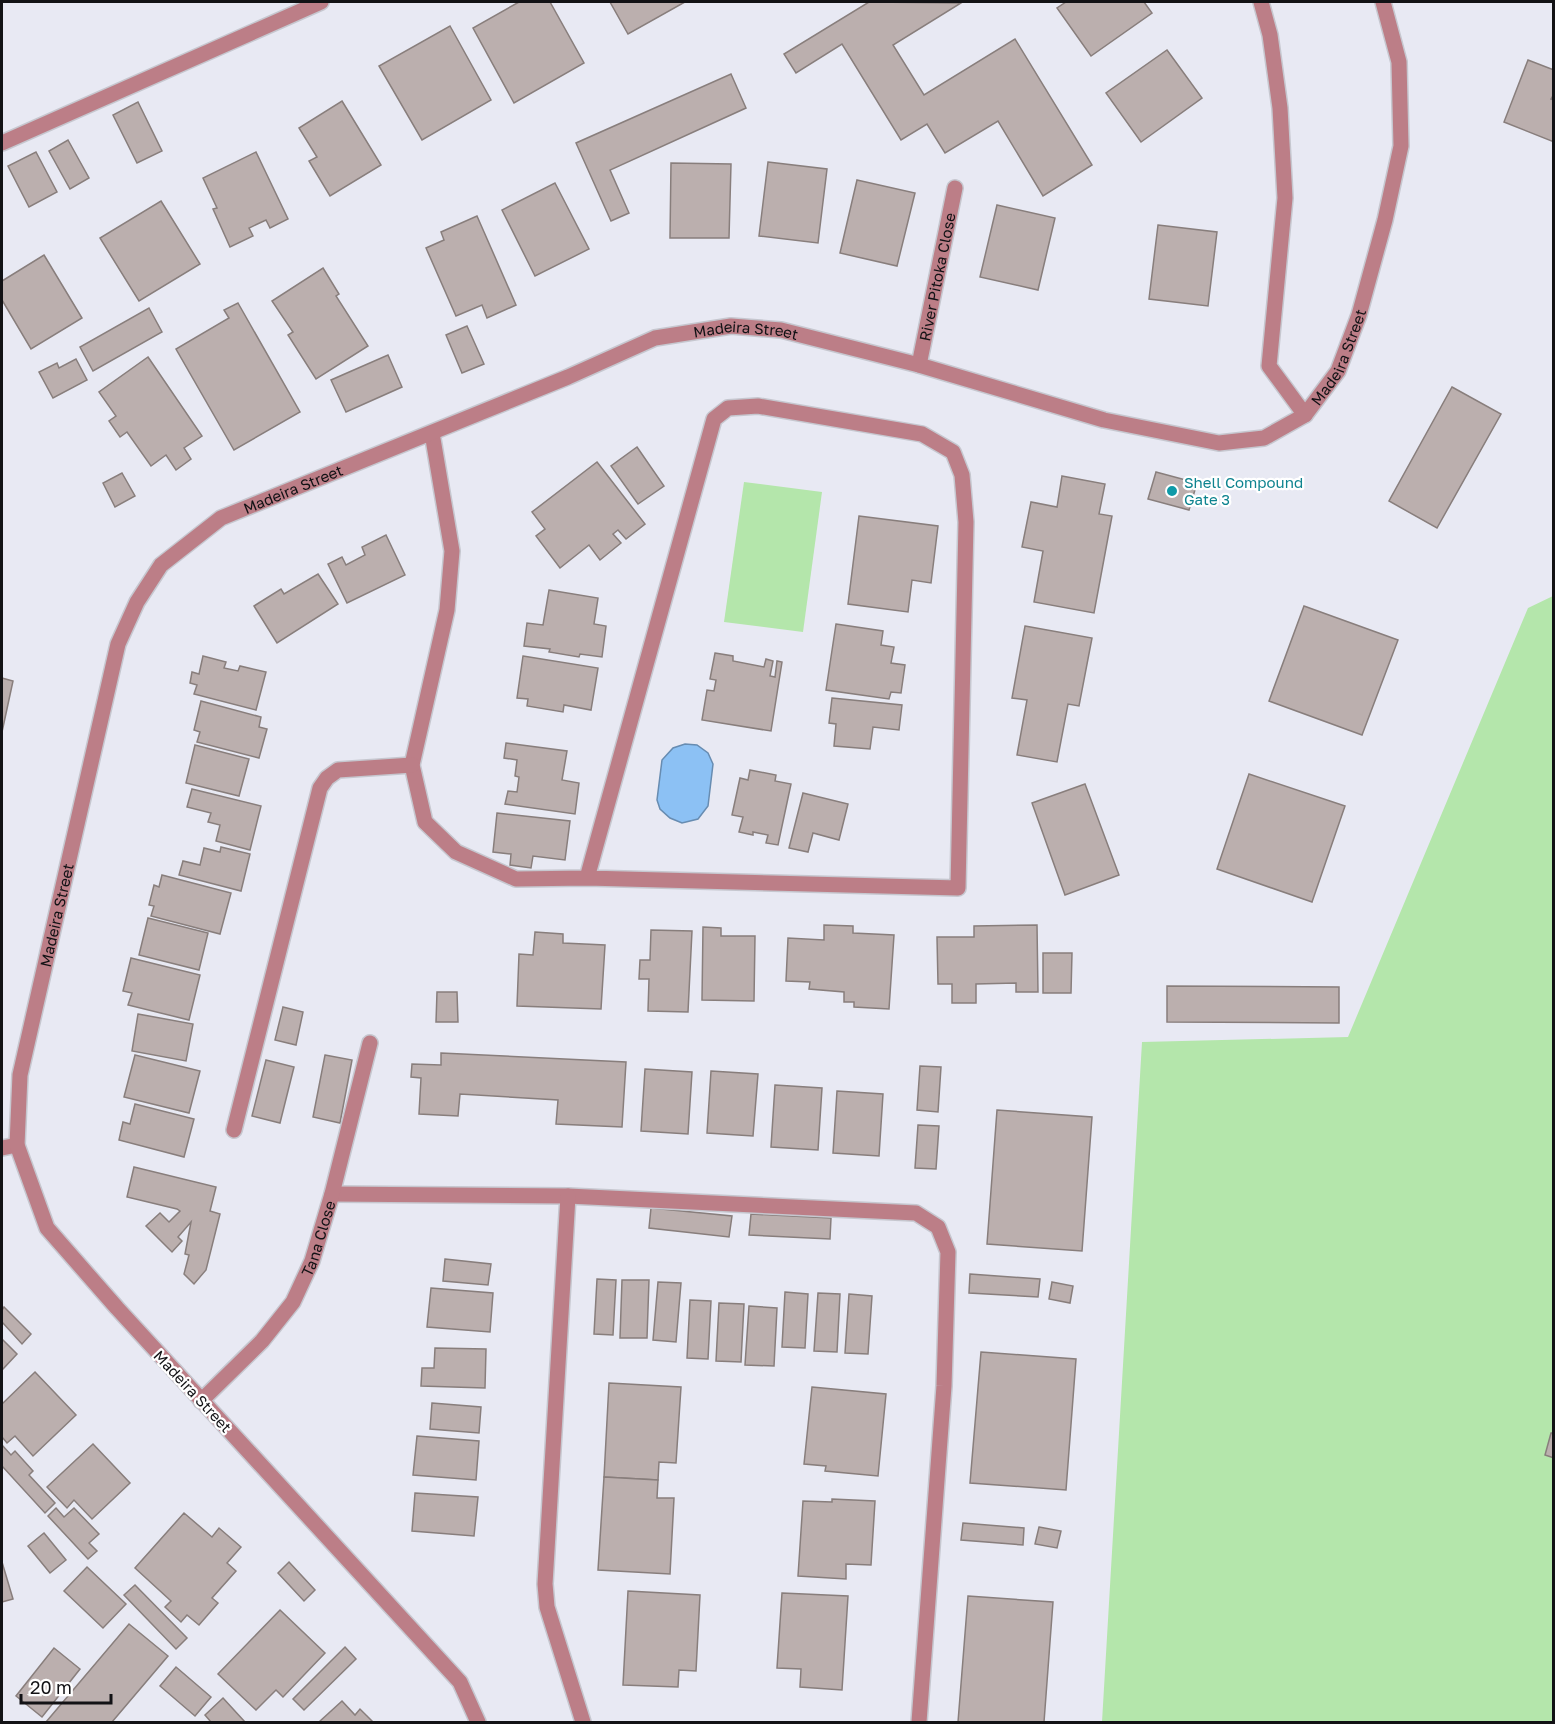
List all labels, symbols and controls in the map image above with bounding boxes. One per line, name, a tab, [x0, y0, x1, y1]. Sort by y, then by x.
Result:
street label: River Pitoka Close	[915, 211, 959, 343]
street label: Madeira Street	[1307, 307, 1369, 409]
street label: Madeira Street	[692, 317, 800, 343]
street label: Madeira Street	[241, 461, 345, 517]
place label: Shell Compound Gate 3	[1184, 473, 1303, 508]
marker: Shell Compound Gate 3	[1165, 484, 1179, 498]
street label: Madeira Street	[36, 861, 77, 969]
street label: Tana Close	[297, 1198, 339, 1279]
street label: Madeira Street	[150, 1346, 236, 1436]
scale bar	[21, 1667, 111, 1705]
text: 20 m	[30, 1676, 72, 1698]

